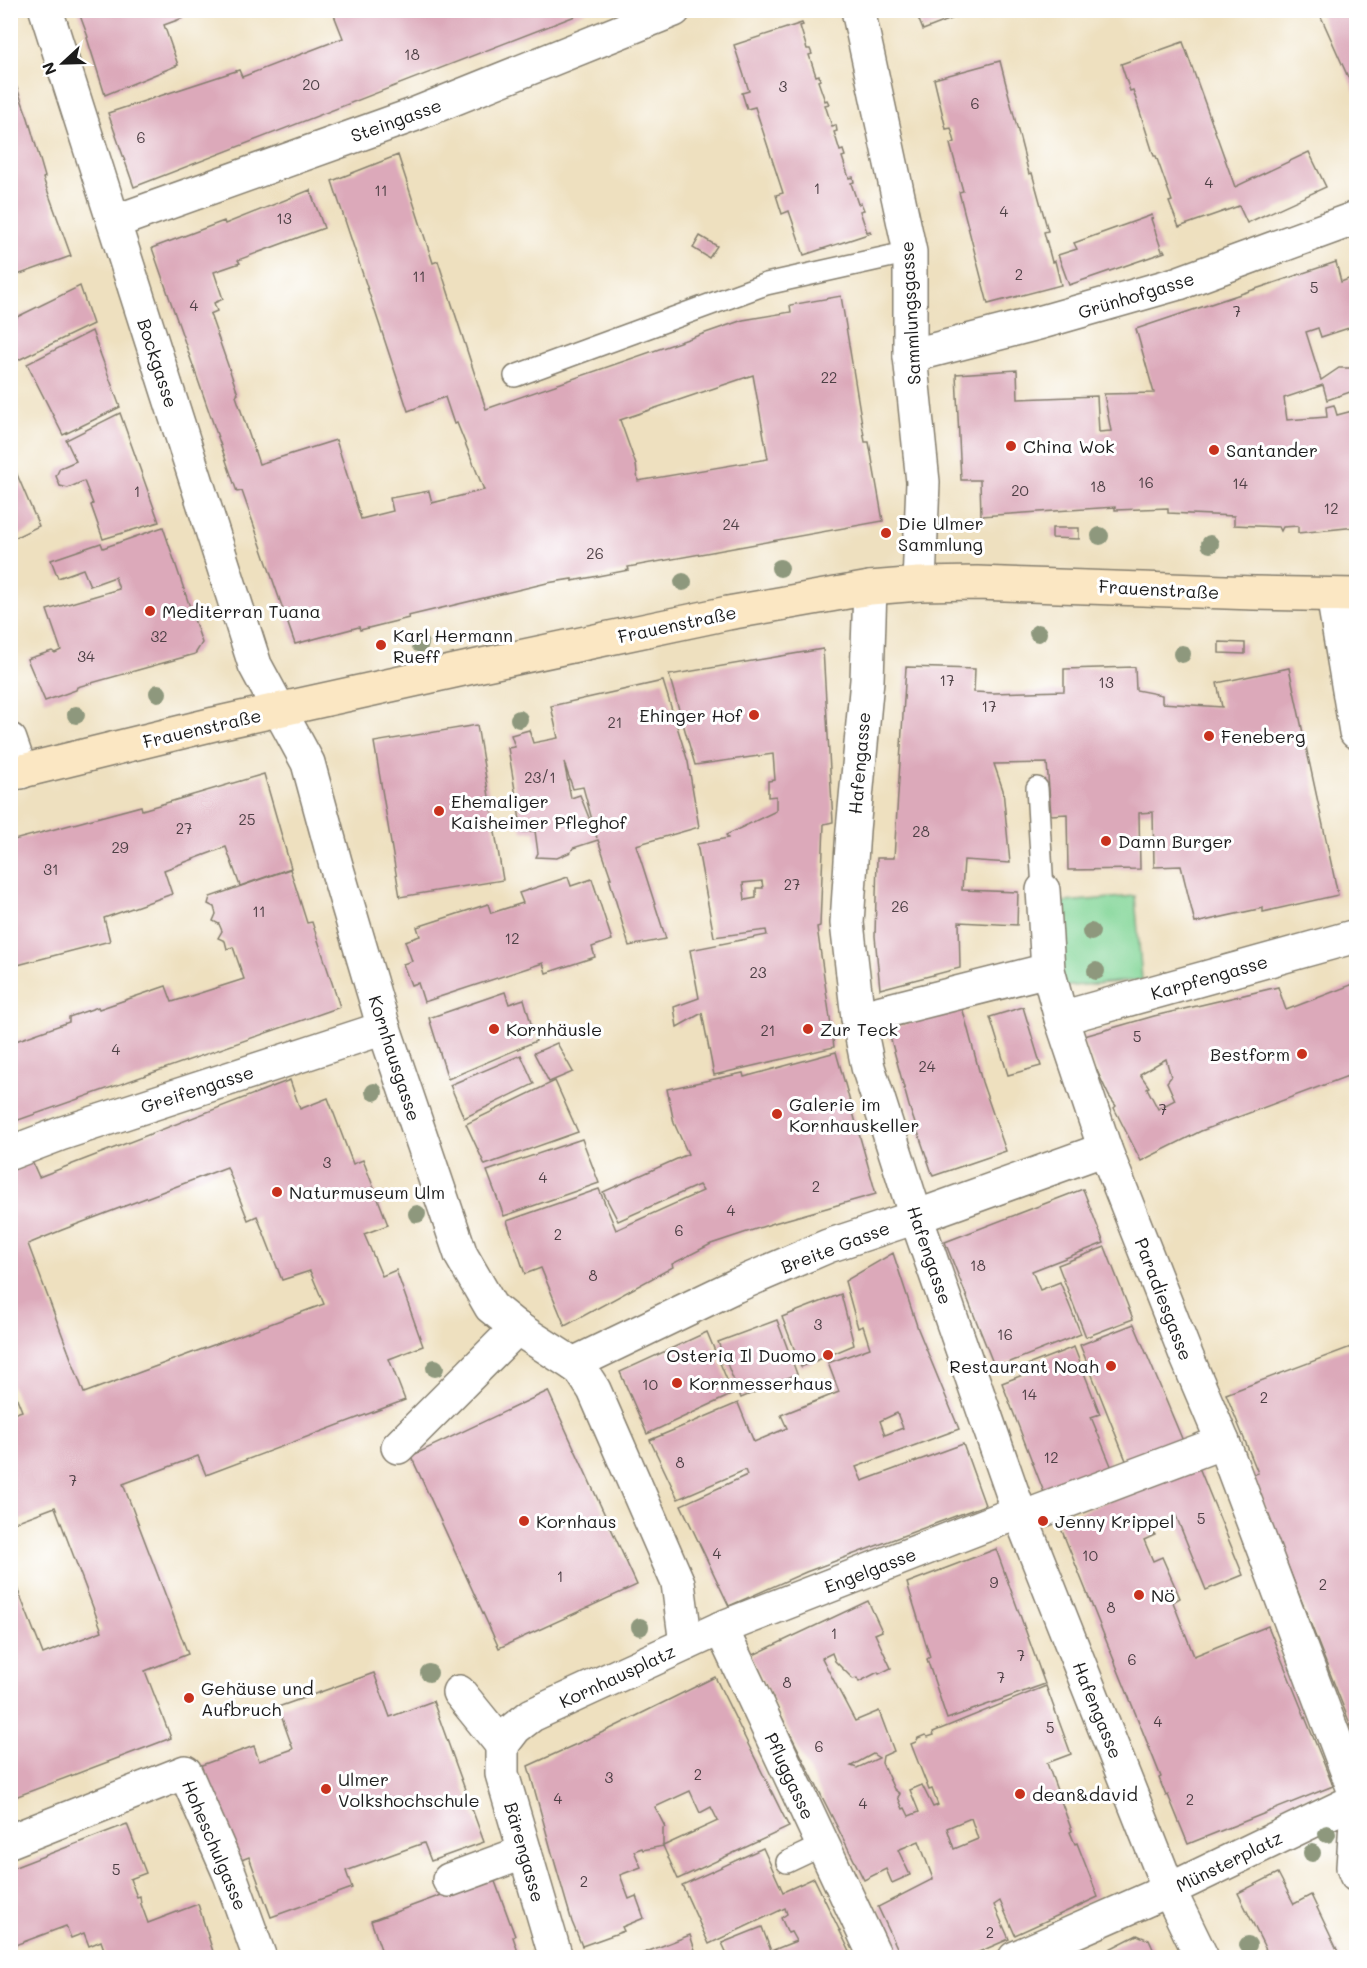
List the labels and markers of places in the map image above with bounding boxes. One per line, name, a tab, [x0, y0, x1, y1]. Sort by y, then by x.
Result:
place label: China Wok	[1023, 434, 1115, 458]
place label: Santander	[1226, 438, 1318, 462]
marker: China Wok	[1004, 439, 1018, 453]
marker: Santander	[1207, 443, 1221, 457]
place label: Die Ulmer Sammlung	[898, 511, 984, 556]
marker: Die Ulmer Sammlung	[879, 526, 893, 540]
place label: Mediterran Tuana	[162, 599, 321, 623]
marker: Mediterran Tuana	[143, 604, 157, 618]
place label: Karl Hermann Rueff	[393, 623, 513, 668]
marker: Karl Hermann Rueff	[374, 638, 388, 652]
place label: Ehinger Hof	[639, 703, 743, 727]
marker: Ehinger Hof	[747, 708, 761, 722]
place label: Feneberg	[1221, 724, 1305, 748]
marker: Feneberg	[1202, 729, 1216, 743]
place label: Ehemaliger Kaisheimer Pfleghof	[451, 789, 627, 834]
marker: Ehemaliger Kaisheimer Pfleghof	[432, 804, 446, 818]
place label: Damn Burger	[1118, 829, 1232, 853]
marker: Damn Burger	[1099, 834, 1113, 848]
place label: Kornhäusle	[506, 1017, 602, 1041]
place label: Zur Teck	[820, 1017, 898, 1041]
marker: Kornhäusle	[487, 1022, 501, 1036]
marker: Zur Teck	[801, 1022, 815, 1036]
place label: Bestform	[1210, 1042, 1290, 1066]
marker: Bestform	[1295, 1047, 1309, 1061]
place label: Galerie im Kornhauskeller	[789, 1092, 919, 1137]
marker: Galerie im Kornhauskeller	[770, 1107, 784, 1121]
place label: Naturmuseum Ulm	[289, 1180, 445, 1204]
marker: Naturmuseum Ulm	[270, 1185, 284, 1199]
place label: Osteria Il Duomo	[666, 1343, 816, 1367]
marker: Osteria Il Duomo	[821, 1348, 835, 1362]
place label: Restaurant Noah	[949, 1354, 1099, 1378]
marker: Restaurant Noah	[1104, 1359, 1118, 1373]
place label: Kornmesserhaus	[689, 1371, 833, 1395]
marker: Kornmesserhaus	[670, 1376, 684, 1390]
place label: Kornhaus	[536, 1509, 617, 1533]
place label: Jenny Krippel	[1055, 1509, 1174, 1533]
marker: Kornhaus	[517, 1514, 531, 1528]
marker: Jenny Krippel	[1036, 1514, 1050, 1528]
place label: Nö	[1151, 1583, 1175, 1607]
marker: Nö	[1132, 1588, 1146, 1602]
place label: Gehäuse und Aufbruch	[201, 1676, 314, 1721]
marker: Gehäuse und Aufbruch	[182, 1691, 196, 1705]
place label: Ulmer Volkshochschule	[338, 1767, 480, 1812]
marker: Ulmer Volkshochschule	[319, 1782, 333, 1796]
place label: dean&david	[1032, 1782, 1138, 1806]
marker: dean&david	[1013, 1787, 1027, 1801]

